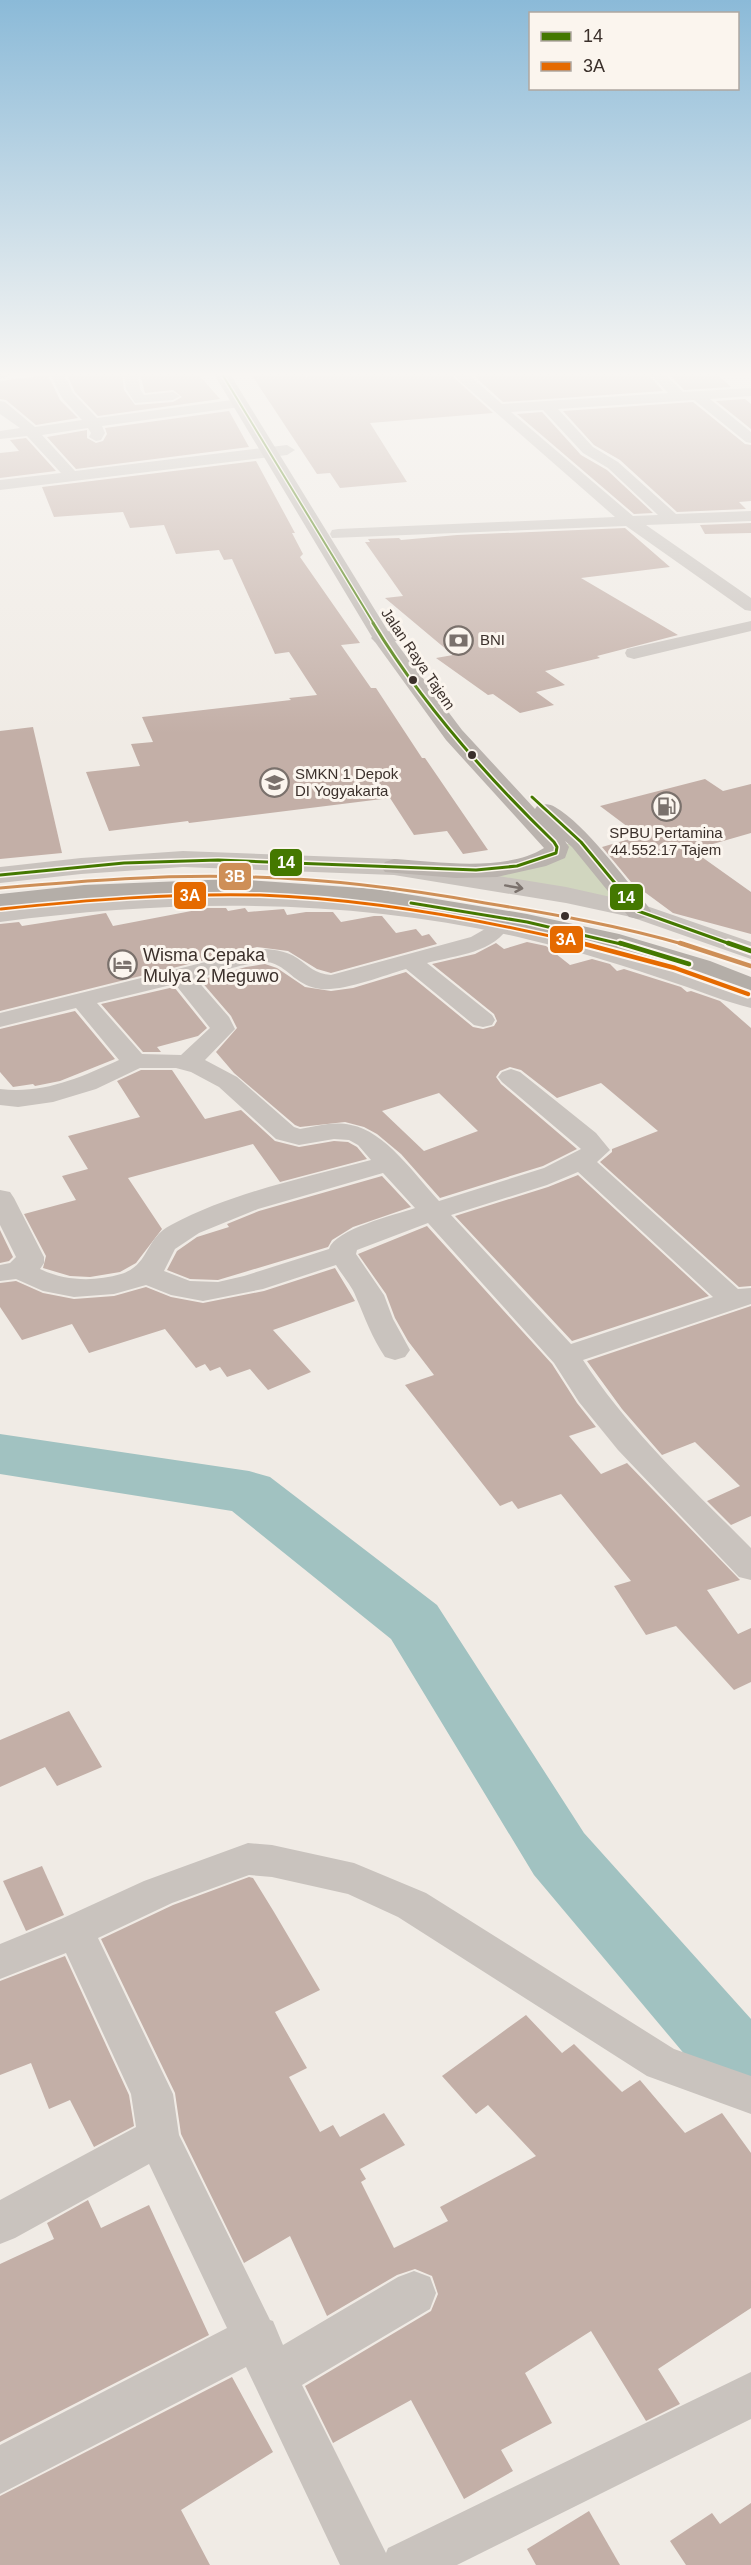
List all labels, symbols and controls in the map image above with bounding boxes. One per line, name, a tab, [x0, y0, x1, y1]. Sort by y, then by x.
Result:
legend	[529, 12, 739, 90]
text: 14	[583, 26, 603, 46]
text: 3A	[583, 56, 605, 76]
street label: Jalan Raya Tajem	[378, 605, 459, 713]
bank icon: BNI	[443, 624, 475, 656]
place label: BNI	[480, 631, 505, 648]
unlabelled marker	[407, 674, 419, 686]
unlabelled marker	[466, 749, 478, 761]
place label: SMKN 1 Depok DI Yogyakarta	[295, 765, 399, 799]
school or university icon: SMKN 1 Depok DI Yogyakarta	[258, 767, 290, 799]
fuel station icon: SPBU Pertamina 44.552.17 Tajem	[650, 790, 682, 822]
place label: SPBU Pertamina 44.552.17 Tajem	[609, 824, 723, 858]
line badge: 14	[269, 848, 303, 877]
text: 14	[277, 854, 295, 871]
line badge: 3B	[218, 862, 252, 891]
text: 3B	[225, 868, 245, 885]
line badge: 3A	[173, 881, 207, 910]
one-way arrow	[504, 881, 524, 892]
line badge: 14	[609, 883, 644, 911]
text: 3A	[180, 887, 201, 904]
text: 14	[617, 889, 635, 906]
unlabelled marker	[559, 910, 571, 922]
line badge: 3A	[549, 925, 584, 954]
text: 3A	[556, 931, 577, 948]
place label: Wisma Cepaka Mulya 2 Meguwo	[143, 945, 279, 986]
hotel icon: Wisma Cepaka Mulya 2 Meguwo	[106, 949, 138, 981]

